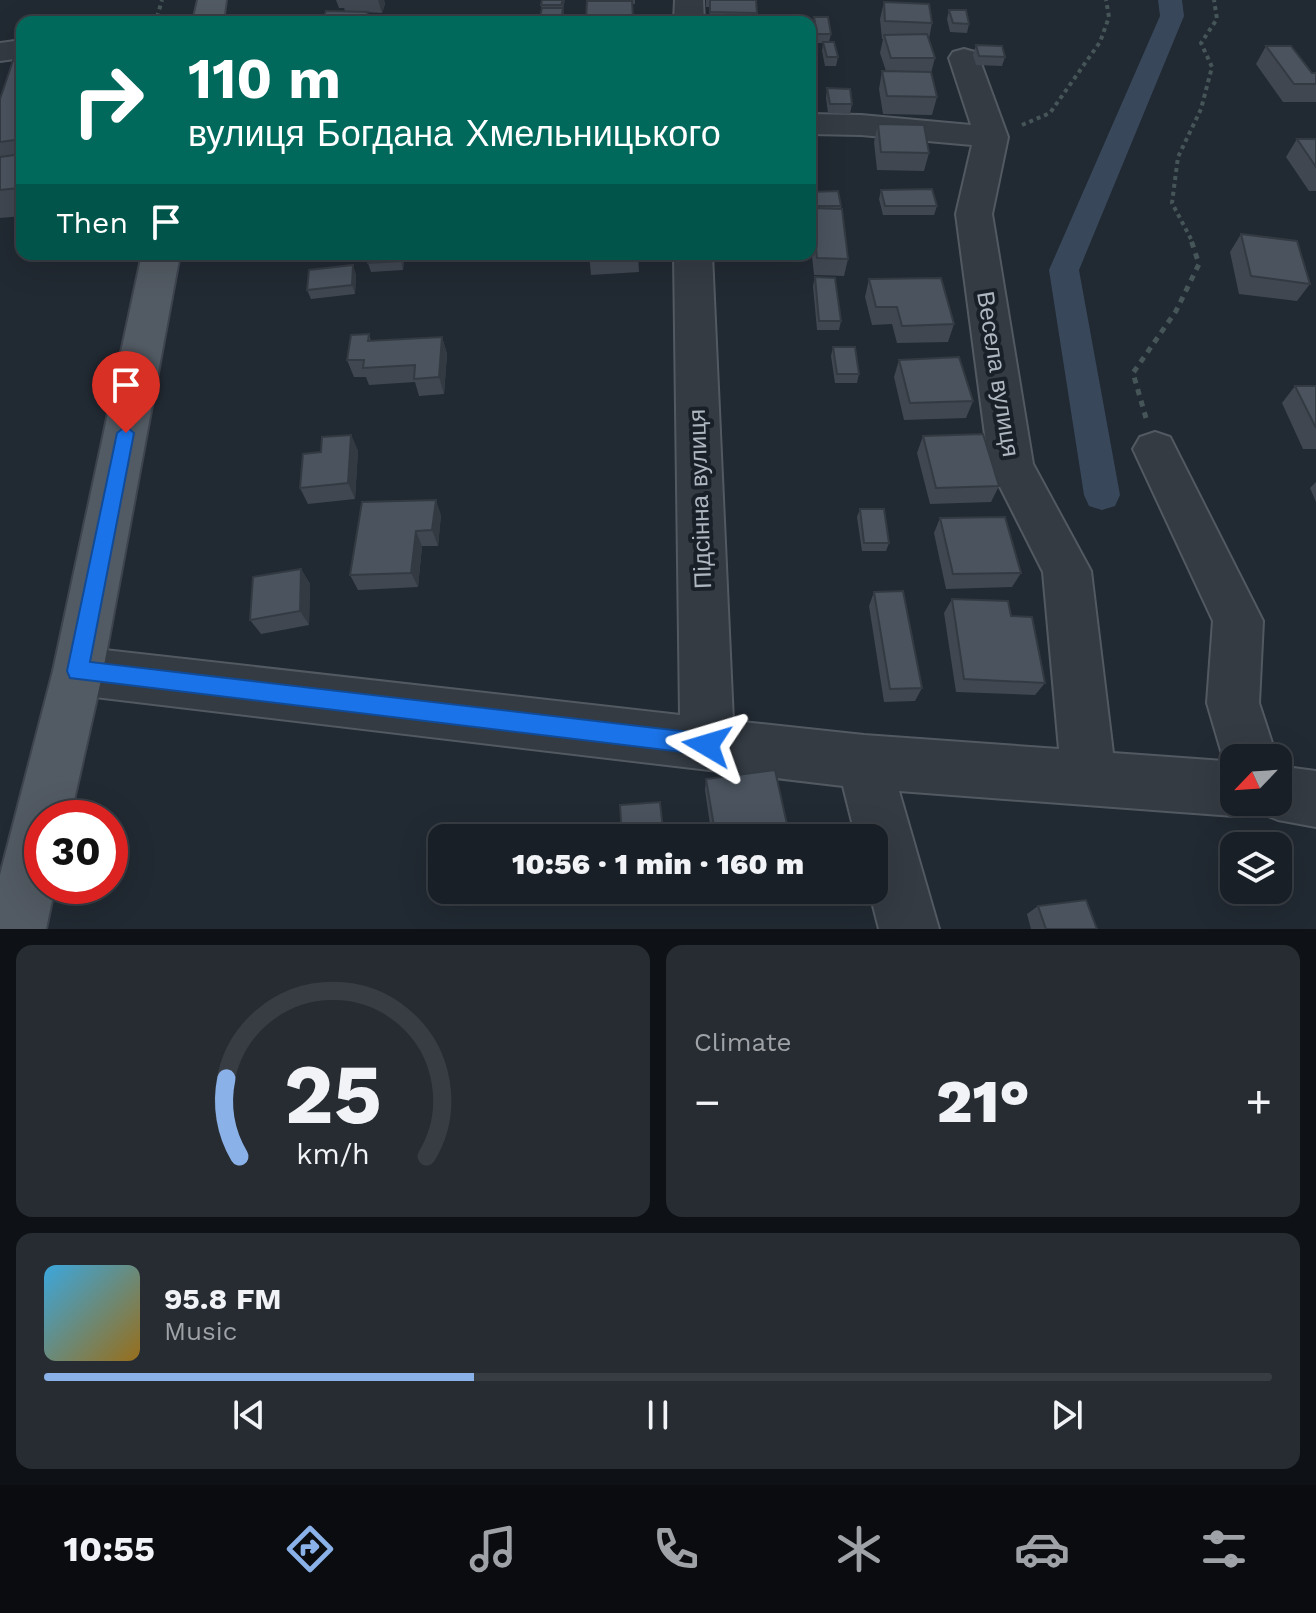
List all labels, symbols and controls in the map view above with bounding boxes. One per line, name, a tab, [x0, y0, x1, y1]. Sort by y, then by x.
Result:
text: 110 m	[188, 46, 341, 112]
icon: right	[56, 48, 160, 152]
text: вулиця Богдана Хмельницького	[188, 113, 721, 155]
icon: arrive	[144, 200, 188, 244]
text: Then	[56, 205, 128, 240]
street label: Весела вулиця	[971, 289, 1025, 459]
pin	[92, 351, 160, 433]
icon: arrive	[104, 363, 148, 407]
street label: Підсінна вулиця	[683, 409, 717, 589]
position arrow	[665, 703, 749, 787]
north arrow	[1220, 744, 1292, 816]
map controls	[1220, 744, 1292, 904]
speed limit sign: 30	[24, 800, 128, 904]
button: layers	[1220, 832, 1292, 904]
text: 10:56 · 1 min · 160 m	[512, 846, 804, 881]
text: Climate	[694, 1027, 792, 1057]
text: 25	[284, 1046, 382, 1143]
text: 21°	[936, 1066, 1030, 1137]
text: −	[694, 1076, 721, 1128]
text: +	[1245, 1076, 1272, 1128]
text: km/h	[296, 1137, 370, 1171]
text: 95.8 FM	[164, 1281, 282, 1316]
text: Music	[164, 1316, 237, 1346]
icon: previous	[227, 1393, 271, 1437]
icon: pause	[636, 1393, 680, 1437]
icon: next	[1045, 1393, 1089, 1437]
icon: directions	[282, 1521, 338, 1577]
icon: music	[465, 1521, 521, 1577]
icon: phone	[648, 1521, 704, 1577]
icon: climate	[831, 1521, 887, 1577]
icon: car	[1014, 1521, 1070, 1577]
icon: filters	[1196, 1521, 1252, 1577]
text: 10:55	[63, 1528, 155, 1570]

